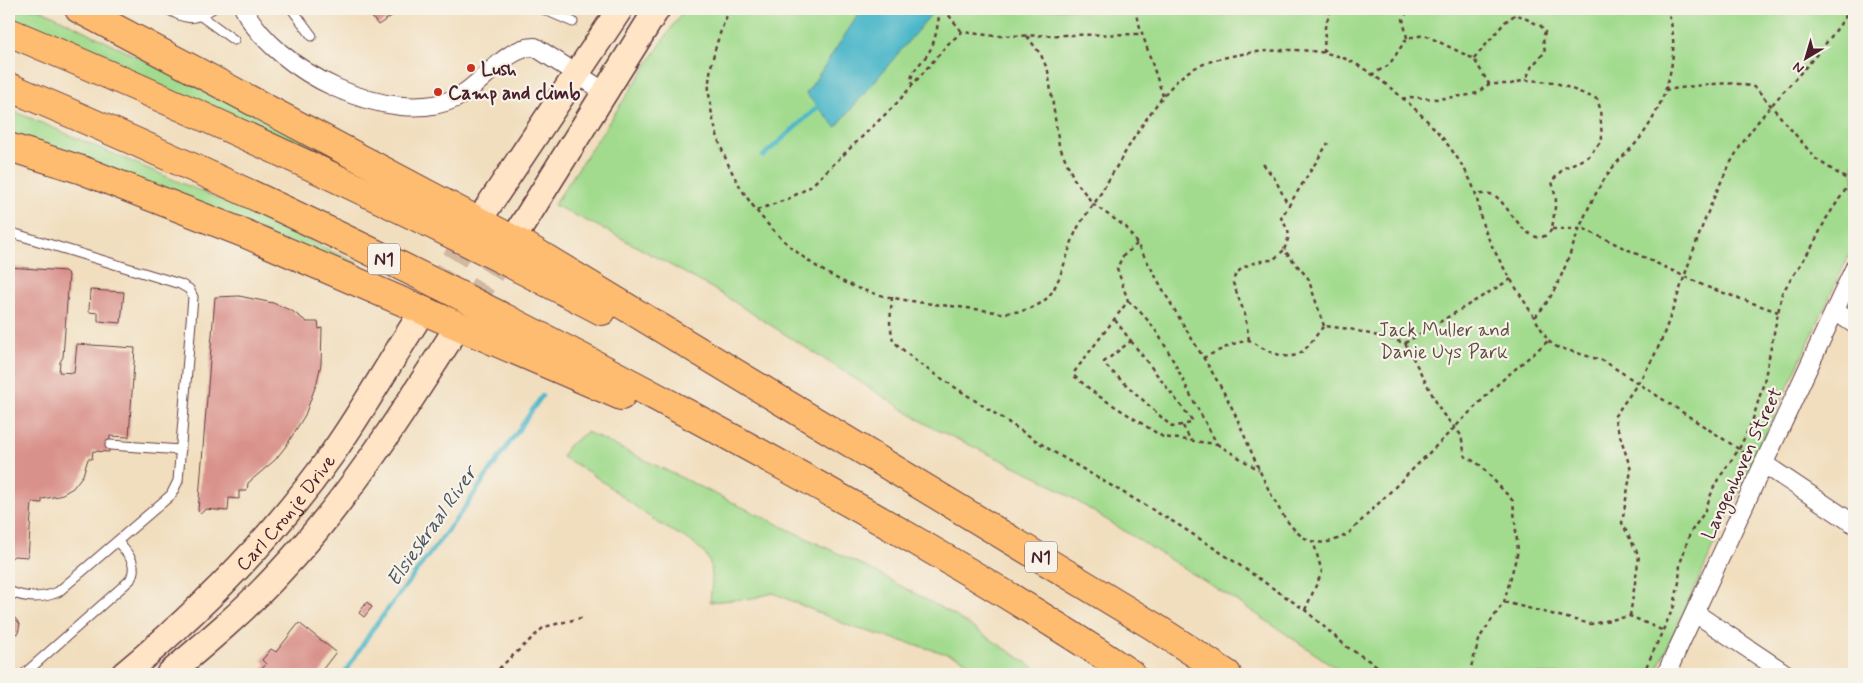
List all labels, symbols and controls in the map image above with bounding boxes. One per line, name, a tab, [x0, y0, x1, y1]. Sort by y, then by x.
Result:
north arrow	[1780, 32, 1830, 82]
place label: Lush	[481, 57, 517, 82]
text: N	[1789, 57, 1808, 77]
marker: Lush	[465, 62, 477, 74]
place label: Camp and climb	[448, 81, 580, 106]
marker: Camp and climb	[432, 86, 444, 98]
road number: N1	[368, 243, 400, 274]
park label: Jack Muller and Danie Uys Park	[1378, 318, 1510, 366]
street label: Langenhoven Street	[1696, 383, 1790, 545]
street label: Carl Cronje Drive	[231, 450, 342, 577]
water label: Elsieskraal River	[381, 459, 485, 592]
road number: N1	[1025, 542, 1057, 572]

